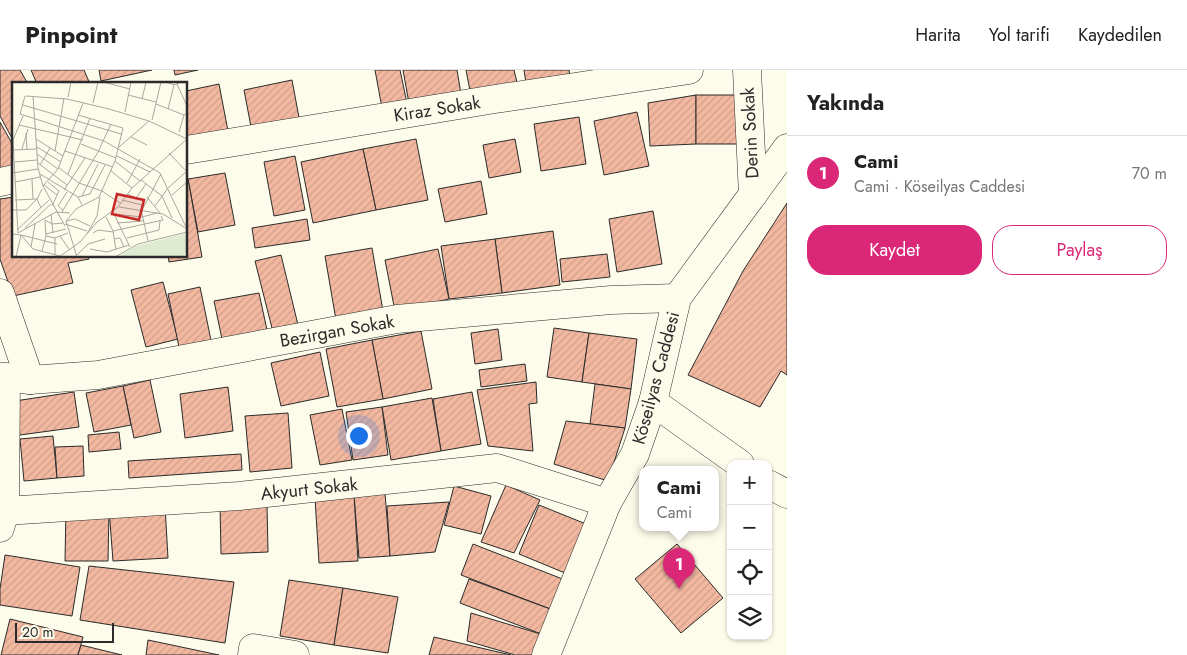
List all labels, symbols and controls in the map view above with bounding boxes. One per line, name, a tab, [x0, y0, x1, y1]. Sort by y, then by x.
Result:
text: Pinpoint	[25, 17, 117, 52]
text: Harita	[915, 22, 961, 48]
text: Yol tarifi	[989, 22, 1050, 48]
text: Kaydedilen	[1078, 22, 1162, 48]
inset map	[12, 82, 188, 258]
street label: Derin Sokak	[735, 87, 765, 179]
text: Yakında	[807, 88, 884, 118]
street label: Kiraz Sokak	[392, 89, 482, 129]
text: Cami	[854, 148, 898, 175]
text: 1	[819, 162, 827, 185]
text: 70 m	[1132, 162, 1167, 185]
text: Cami · Köseilyas Caddesi	[854, 175, 1025, 198]
button: Kaydet	[807, 225, 982, 275]
button: Paylaş	[992, 225, 1167, 275]
street label: Bezirgan Sokak	[278, 308, 396, 354]
street label: Köseilyas Caddesi	[626, 309, 686, 447]
your location	[346, 423, 372, 449]
map controls	[727, 460, 772, 640]
button: +	[727, 460, 772, 505]
popup	[639, 466, 719, 531]
street label: Akyurt Sokak	[259, 471, 359, 507]
text: Cami	[657, 474, 701, 501]
text: Cami	[657, 501, 692, 524]
button: −	[727, 505, 772, 550]
pin: 1	[663, 548, 695, 589]
button: locate	[727, 550, 772, 595]
button: layers	[727, 595, 772, 640]
scale bar	[15, 620, 114, 643]
text: 20 m	[22, 622, 54, 642]

